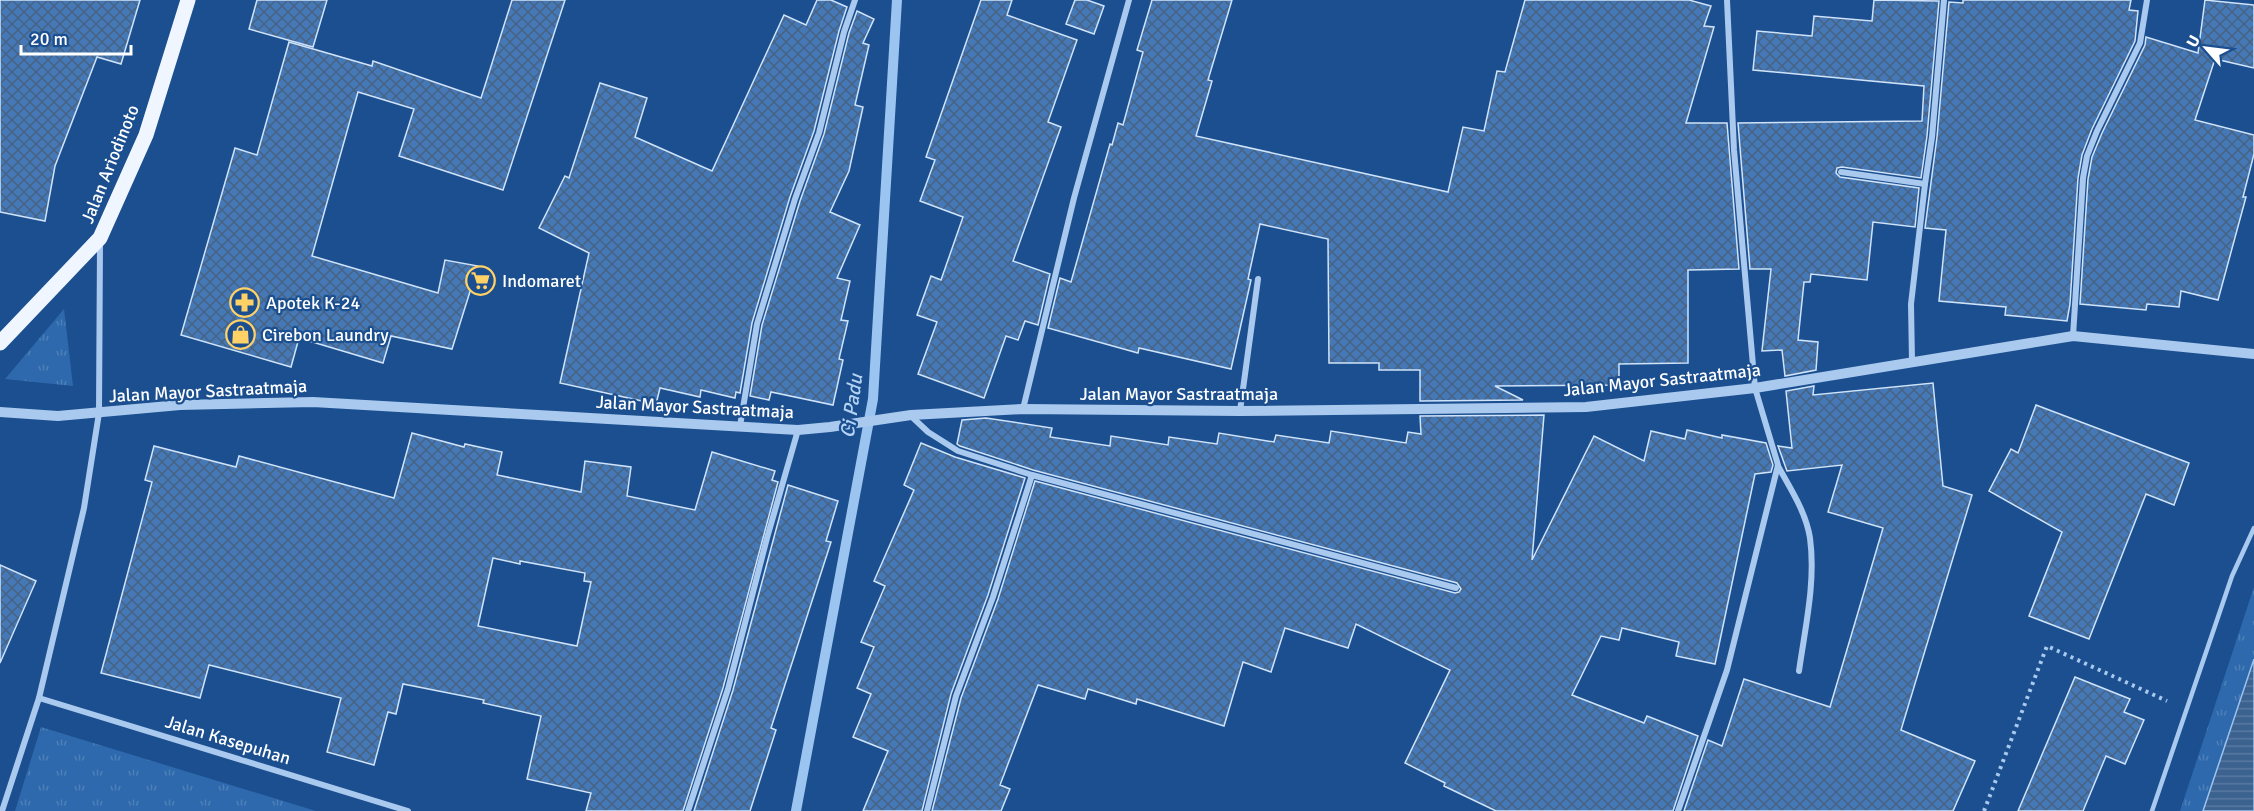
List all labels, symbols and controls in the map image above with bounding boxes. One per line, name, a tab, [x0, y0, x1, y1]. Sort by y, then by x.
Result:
scale bar	[21, 18, 130, 56]
north arrow	[2176, 18, 2236, 78]
text: 20 m	[30, 28, 68, 50]
text: U	[2182, 32, 2205, 51]
street label: Jalan Ariodinoto	[76, 101, 144, 227]
supermarket icon: Indomaret	[465, 265, 497, 297]
place label: Indomaret	[502, 270, 581, 292]
pharmacy icon: Apotek K-24	[229, 287, 261, 319]
place label: Apotek K-24	[266, 292, 360, 314]
shop icon: Cirebon Laundry	[225, 319, 257, 351]
place label: Cirebon Laundry	[262, 324, 389, 346]
street label: Jalan Mayor Sastraatmaja	[1562, 359, 1762, 401]
water label: Ci Padu	[835, 371, 869, 440]
street label: Jalan Mayor Sastraatmaja	[108, 375, 308, 407]
street label: Jalan Mayor Sastraatmaja	[1080, 383, 1278, 405]
street label: Jalan Mayor Sastraatmaja	[595, 391, 795, 423]
street label: Jalan Kasepuhan	[163, 711, 293, 769]

